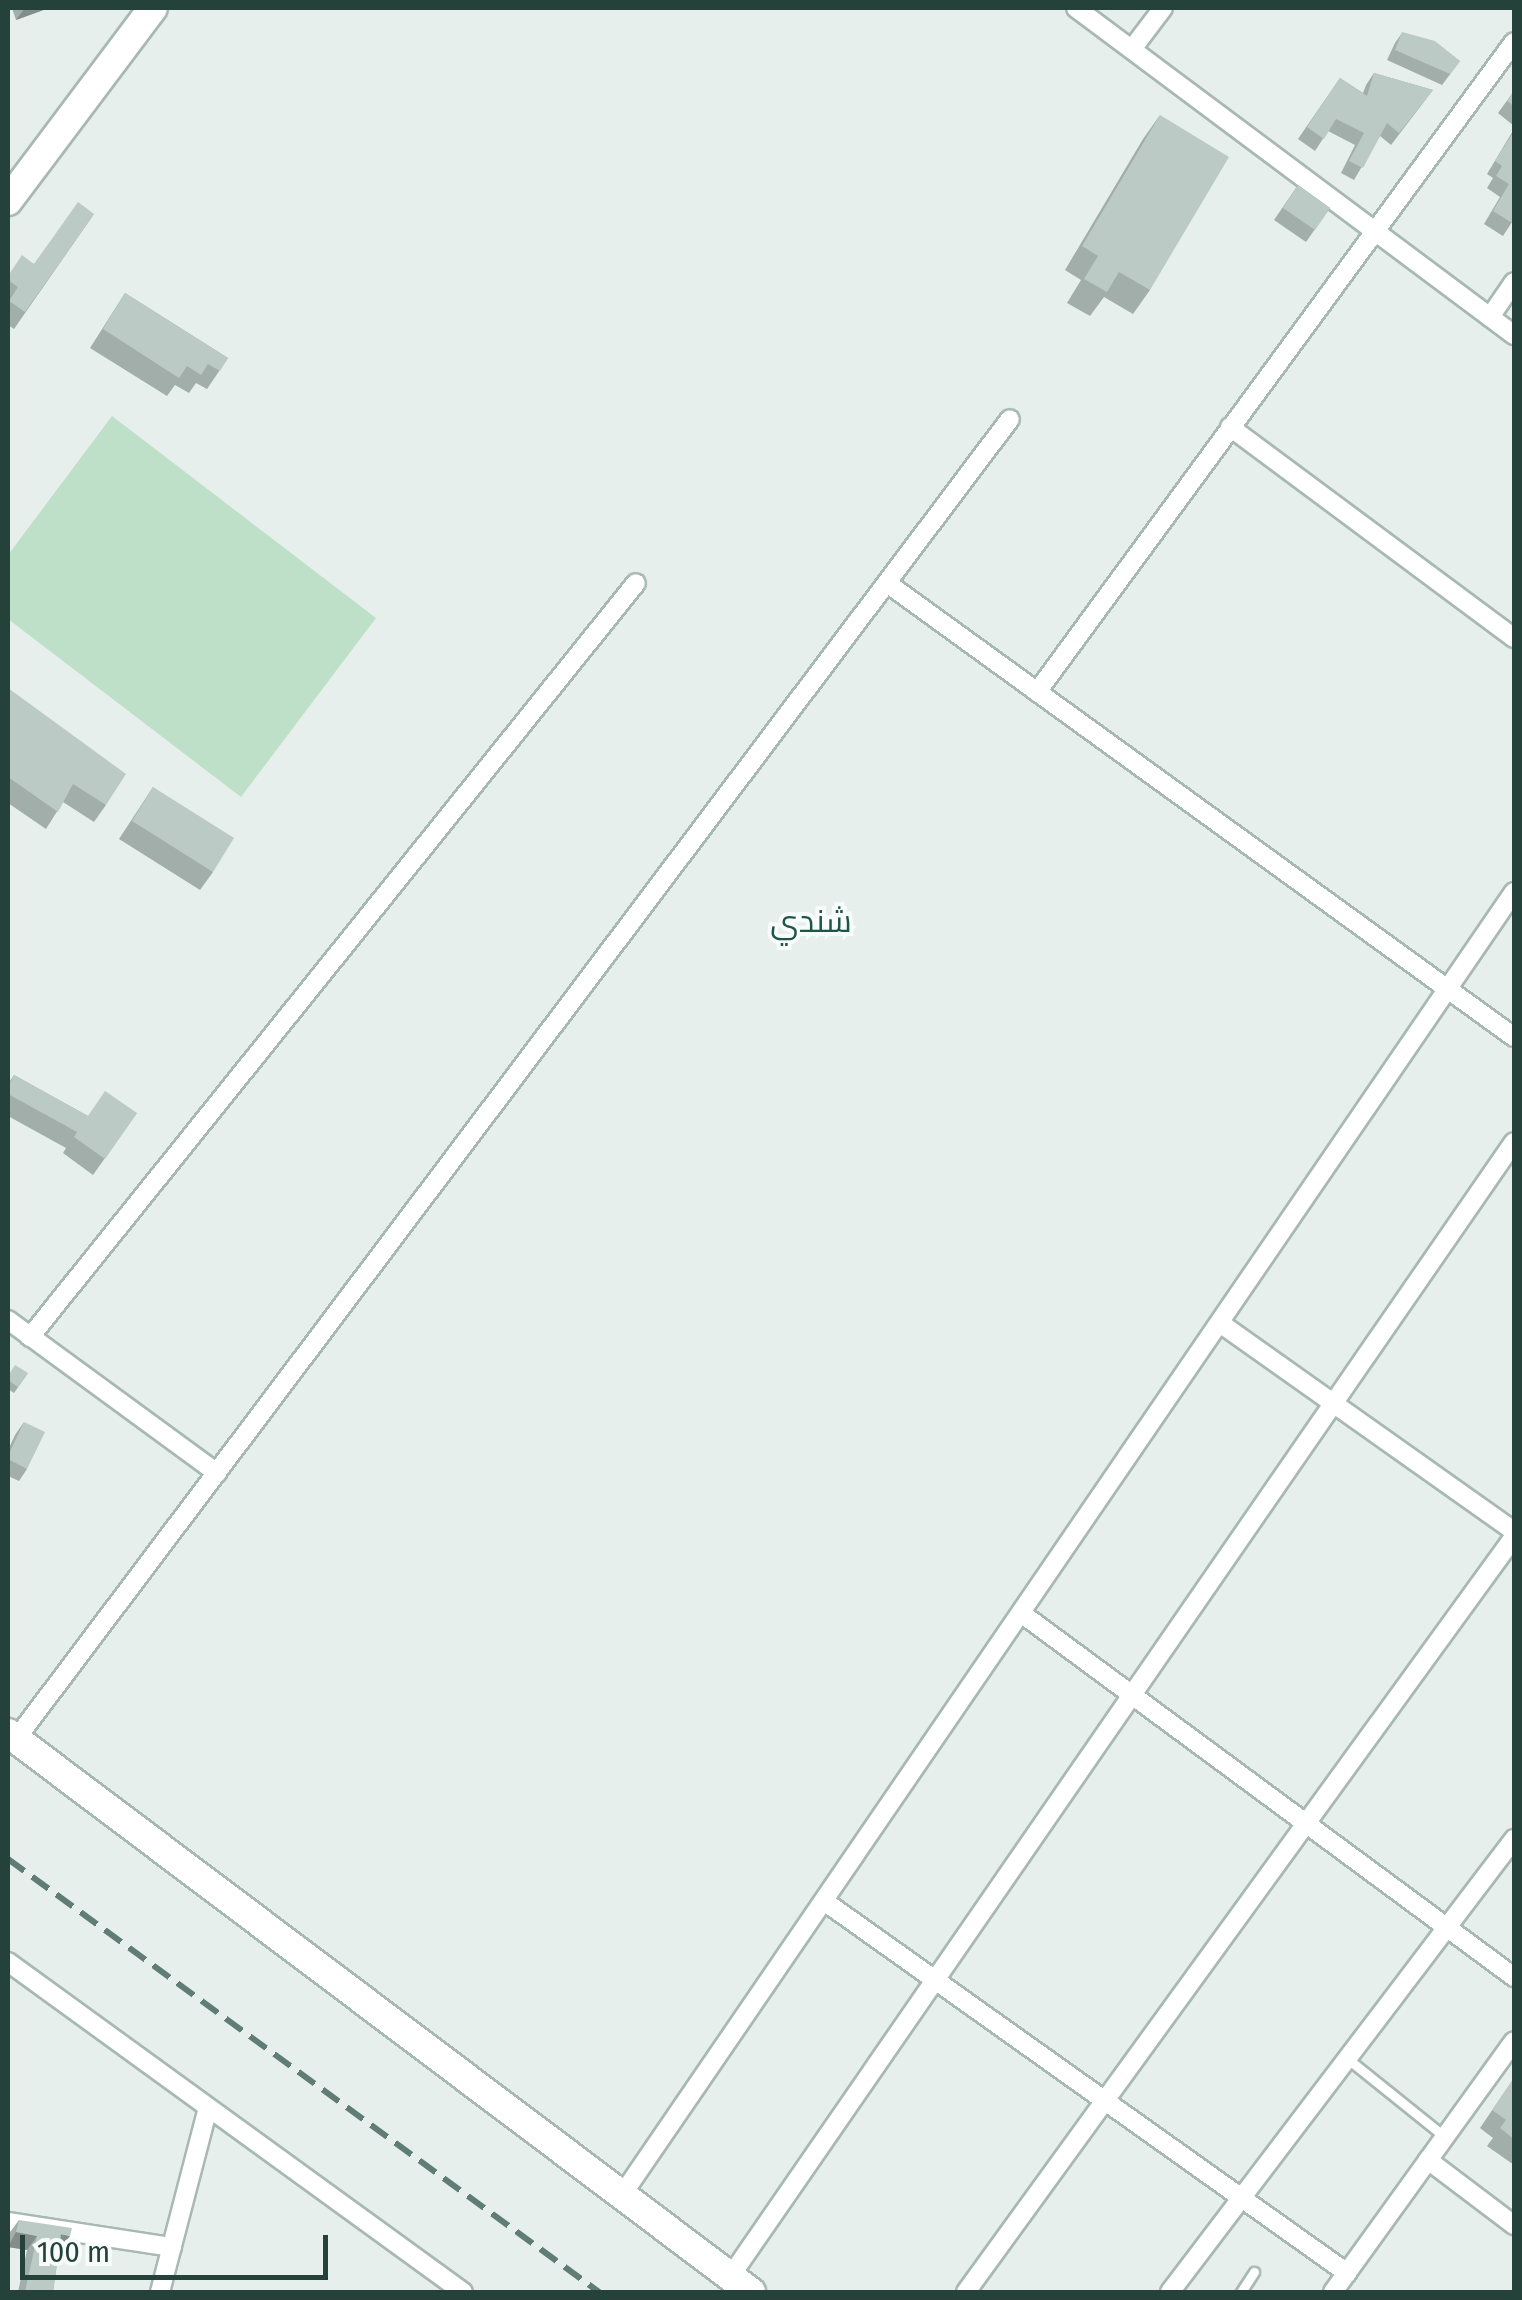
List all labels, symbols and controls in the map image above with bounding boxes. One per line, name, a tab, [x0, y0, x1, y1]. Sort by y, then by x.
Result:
district label: شندي	[770, 902, 852, 940]
scale bar	[25, 2215, 332, 2277]
text: 100 m	[37, 2234, 110, 2270]

